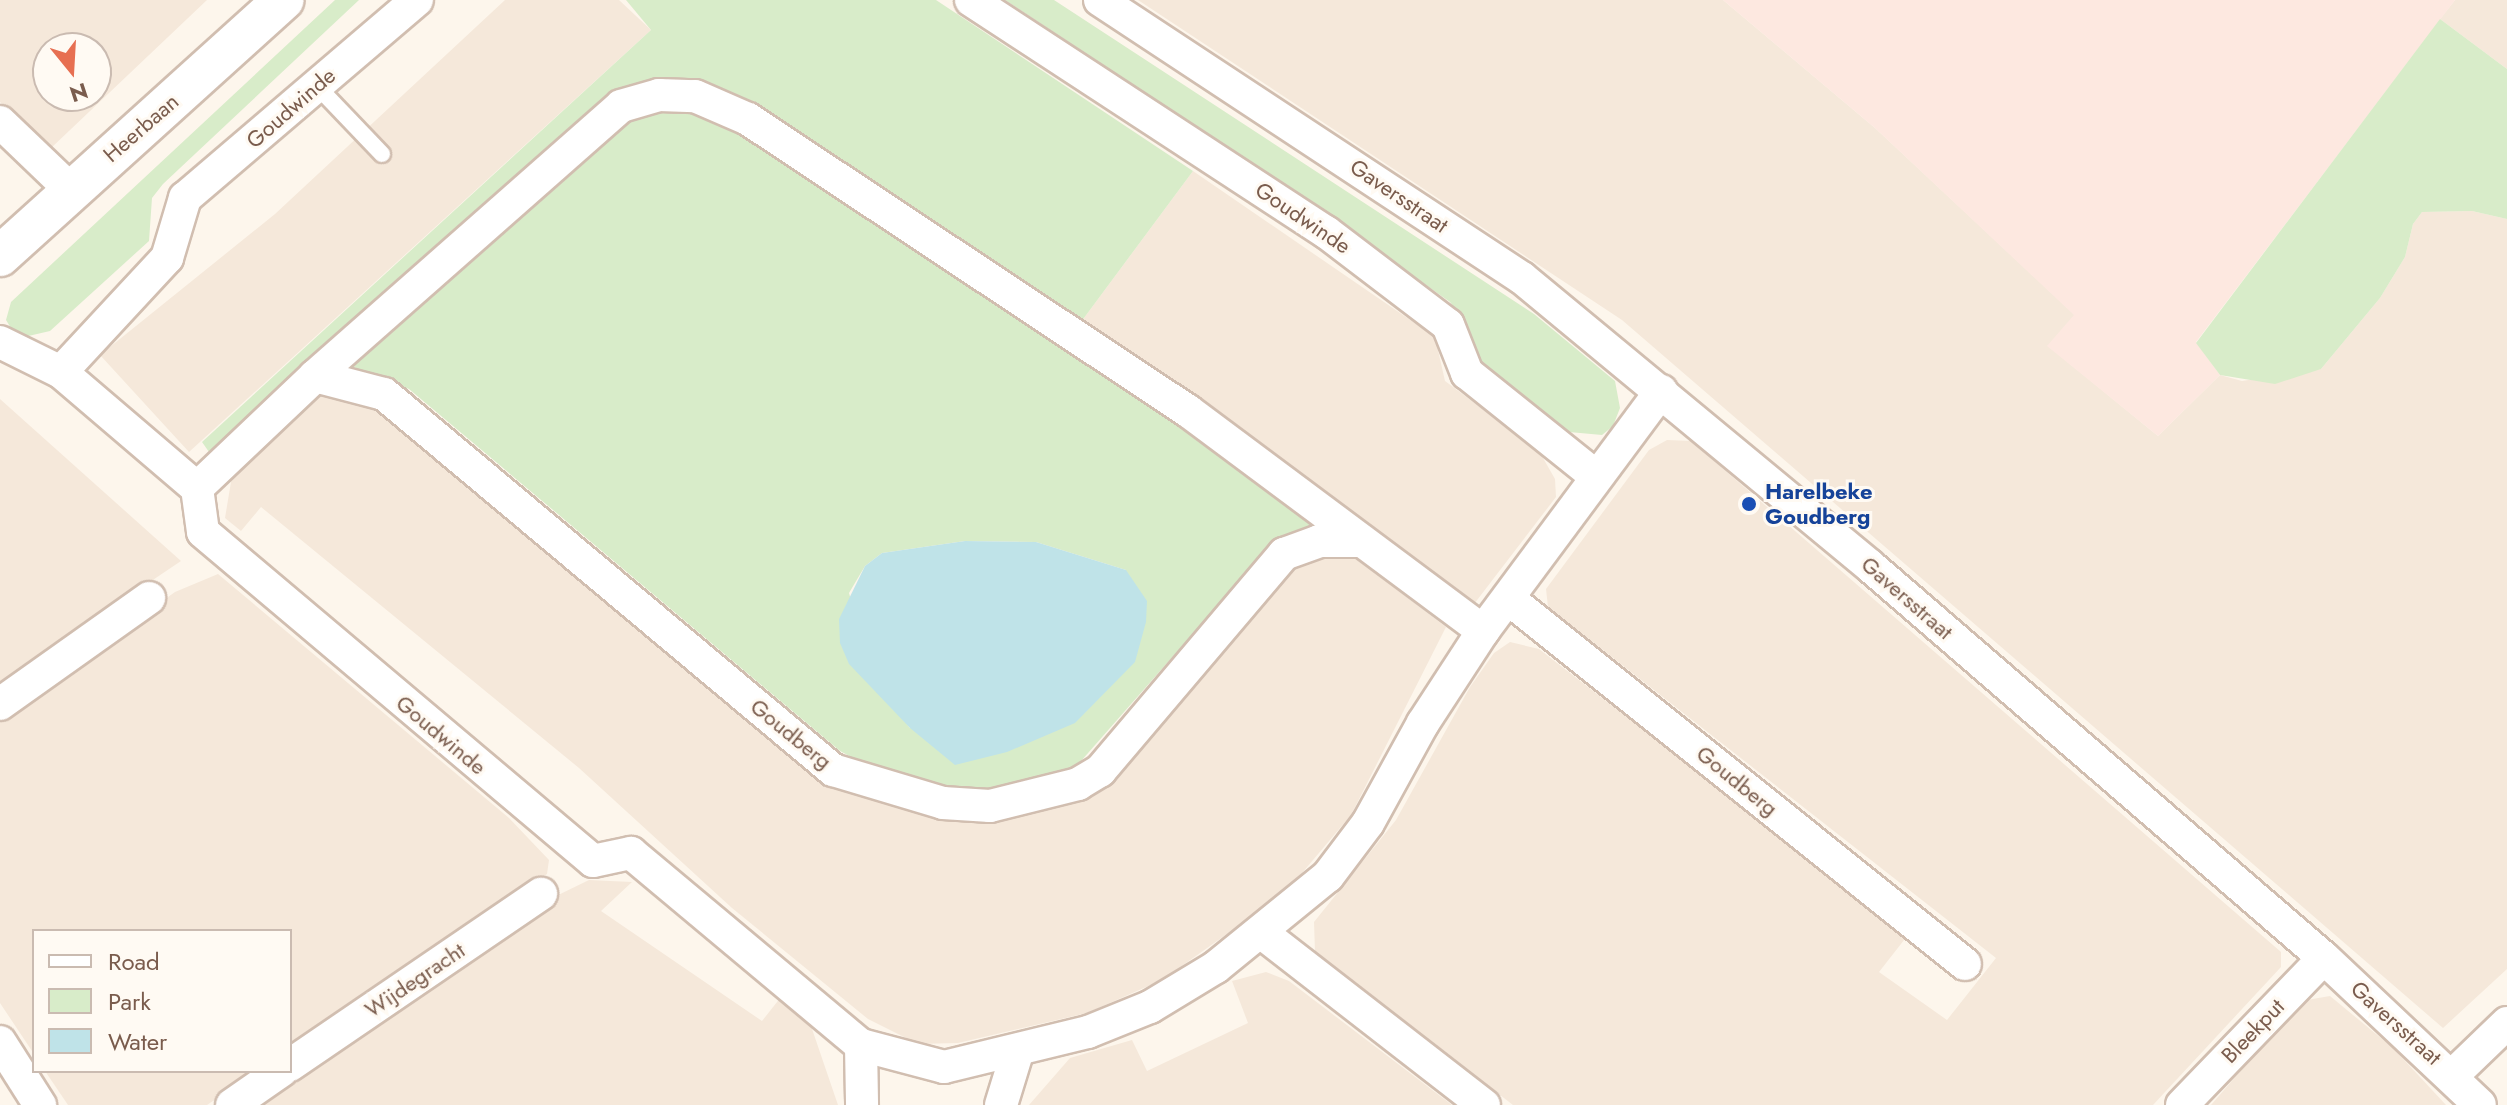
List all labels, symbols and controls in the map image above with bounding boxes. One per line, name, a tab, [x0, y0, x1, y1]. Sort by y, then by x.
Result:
north arrow	[32, 32, 112, 112]
street label: Goudwinde	[241, 62, 341, 154]
text: N	[66, 75, 92, 111]
street label: Heerbaan	[98, 88, 184, 168]
street label: Gaversstraat	[1345, 154, 1453, 238]
street label: Goudwinde	[1250, 177, 1356, 259]
place label: Harelbeke Goudberg	[1765, 478, 1873, 530]
marker: Harelbeke Goudberg	[1740, 495, 1758, 513]
street label: Gaversstraat	[1856, 551, 1958, 645]
street label: Goudwinde	[391, 690, 491, 780]
street label: Goudberg	[745, 693, 837, 775]
street label: Goudberg	[1691, 740, 1783, 822]
legend	[32, 929, 292, 1073]
street label: Wijdegracht	[360, 937, 470, 1023]
text: Road	[108, 944, 160, 979]
street label: Gaversstraat	[2345, 975, 2447, 1071]
text: Park	[108, 984, 151, 1019]
street label: Bleekput	[2216, 993, 2290, 1069]
text: Water	[108, 1024, 167, 1059]

